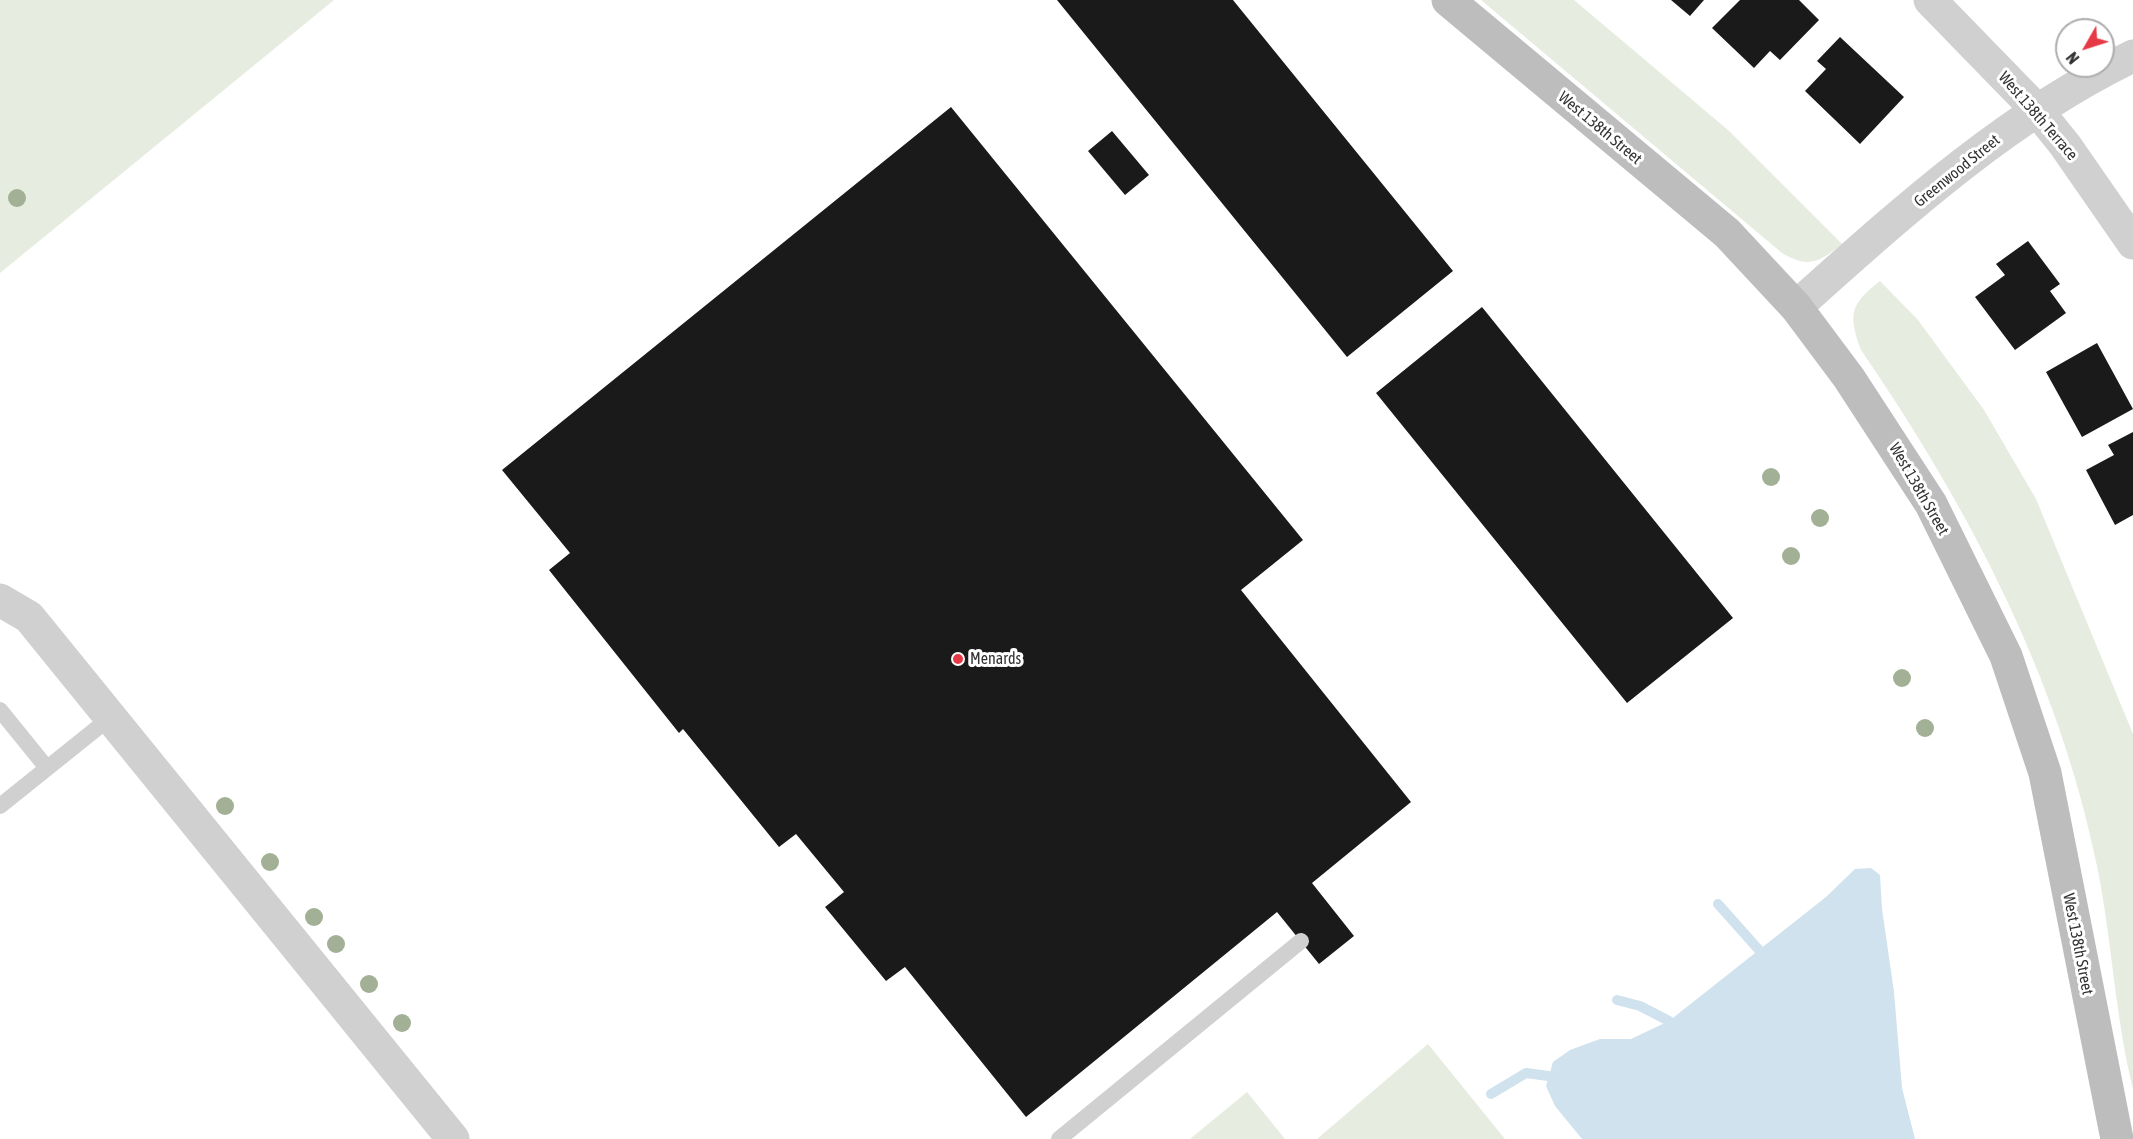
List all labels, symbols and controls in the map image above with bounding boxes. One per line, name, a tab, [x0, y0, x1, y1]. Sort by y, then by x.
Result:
north arrow	[2055, 18, 2115, 78]
text: N	[2063, 49, 2083, 67]
street label: West 138th Terrace	[1994, 68, 2082, 164]
street label: West 138th Street	[1554, 88, 1646, 168]
street label: Greenwood Street	[1910, 131, 2004, 211]
street label: West 138th Street	[1885, 440, 1953, 538]
place label: Menards	[970, 649, 1021, 669]
marker: Menards	[951, 652, 965, 666]
street label: West 138th Street	[2059, 892, 2097, 996]

